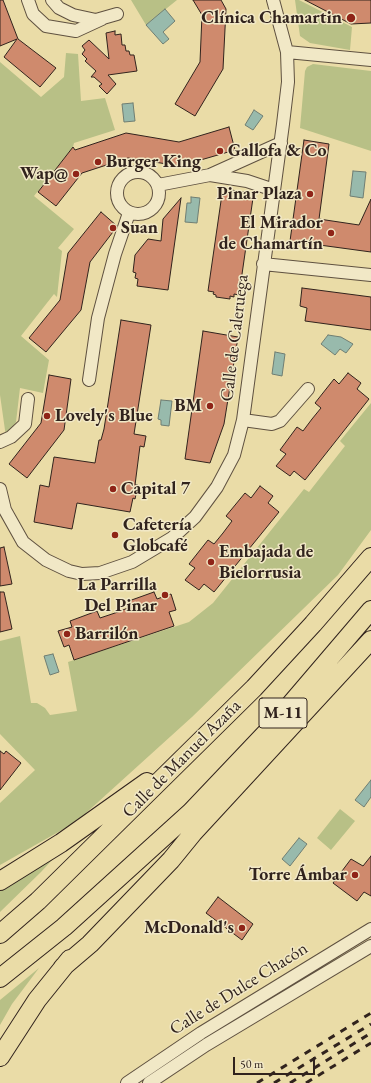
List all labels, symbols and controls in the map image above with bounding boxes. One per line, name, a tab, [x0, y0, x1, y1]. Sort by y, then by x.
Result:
place label: Clínica Chamartin	[201, 7, 342, 29]
marker: Clínica Chamartin	[345, 12, 357, 24]
place label: Gallofa & Co	[228, 140, 327, 162]
marker: Gallofa & Co	[215, 146, 225, 156]
place label: Burger King	[106, 151, 201, 173]
marker: Burger King	[93, 157, 103, 167]
place label: Wap@	[20, 163, 68, 185]
marker: Wap@	[71, 169, 81, 179]
place label: Pinar Plaza	[217, 183, 302, 205]
marker: Pinar Plaza	[305, 189, 315, 199]
place label: El Mirador de Chamartín	[219, 212, 323, 254]
place label: Suan	[121, 217, 158, 239]
marker: Suan	[108, 223, 118, 233]
marker: El Mirador de Chamartín	[326, 228, 336, 238]
street label: Calle de Caleruega	[216, 273, 254, 403]
place label: BM	[174, 395, 202, 417]
marker: BM	[205, 401, 215, 411]
place label: Lovely's Blue	[55, 405, 153, 427]
marker: Lovely's Blue	[42, 411, 52, 421]
place label: Capital 7	[121, 478, 190, 500]
marker: Capital 7	[108, 484, 118, 494]
place label: Cafetería Globcafé	[123, 514, 192, 556]
marker: Cafetería Globcafé	[110, 530, 120, 540]
place label: Embajada de Bielorrusia	[219, 541, 313, 584]
marker: Embajada de Bielorrusia	[206, 557, 216, 567]
place label: La Parrilla Del Pinar	[78, 574, 157, 616]
marker: La Parrilla Del Pinar	[160, 590, 170, 600]
place label: Barrilón	[75, 623, 138, 645]
marker: Barrilón	[62, 629, 72, 639]
street label: Calle de Manuel Azaña	[118, 695, 246, 823]
road number: M-11	[259, 698, 307, 728]
place label: Torre Ámbar	[248, 864, 347, 886]
marker: Torre Ámbar	[350, 870, 360, 880]
place label: McDonald's	[144, 917, 234, 939]
marker: McDonald's	[237, 923, 247, 933]
street label: Calle de Dulce Chacón	[166, 938, 312, 1040]
scale bar	[235, 1049, 317, 1075]
text: 50 m	[240, 1056, 263, 1072]

